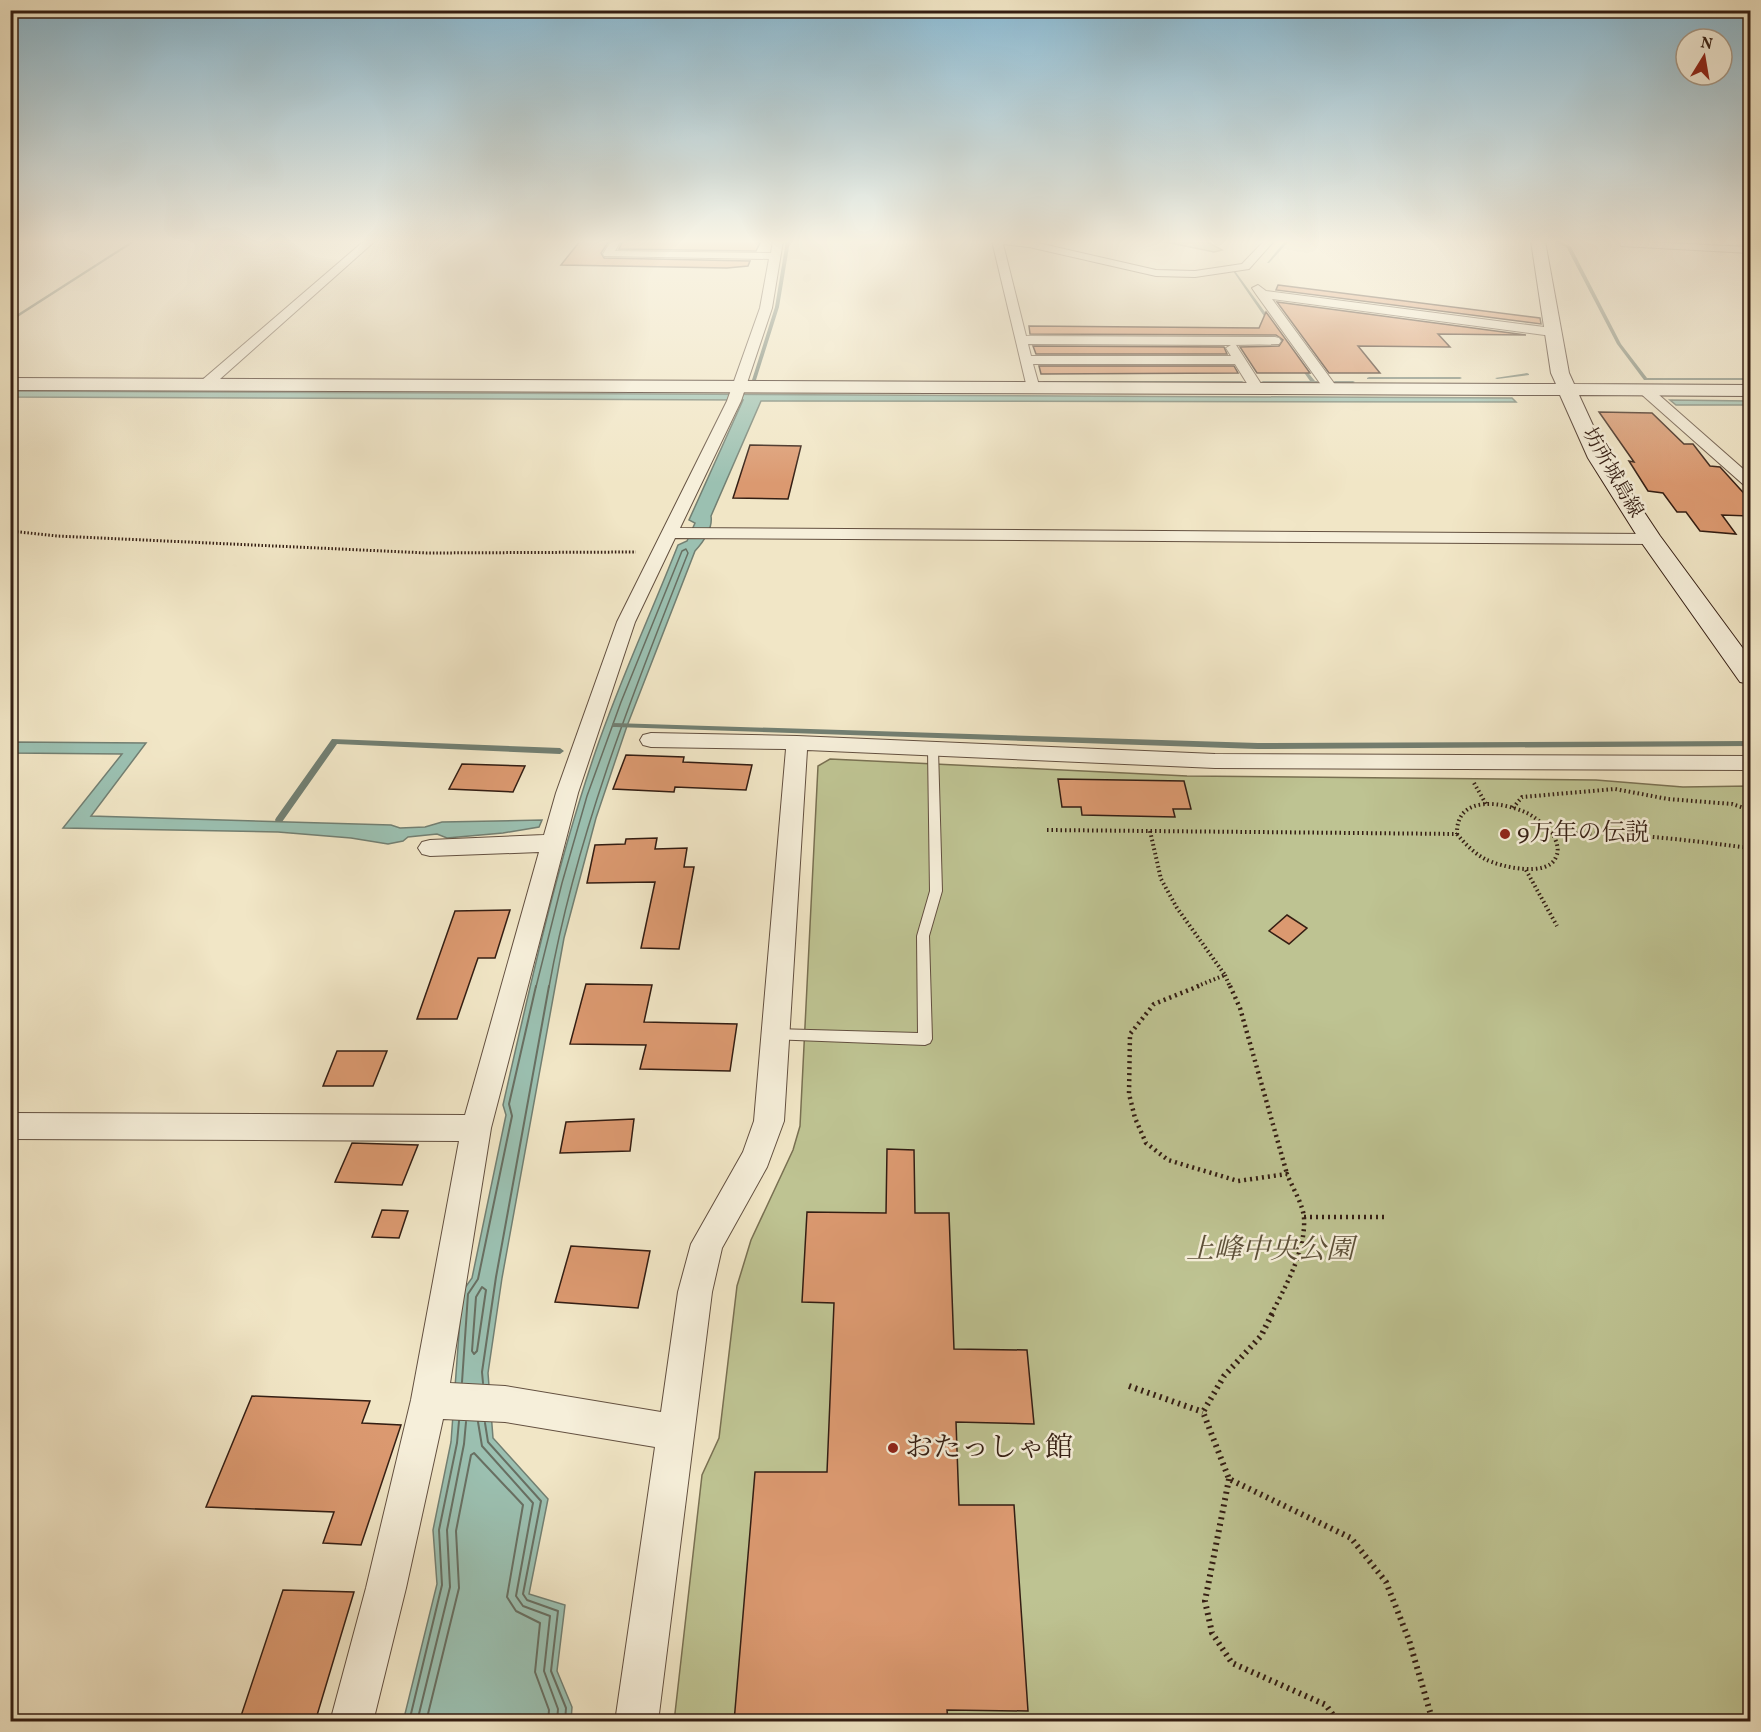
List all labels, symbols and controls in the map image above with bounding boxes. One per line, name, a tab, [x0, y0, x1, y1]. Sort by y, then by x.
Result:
north arrow	[1674, 27, 1734, 87]
text: N	[1699, 32, 1715, 56]
street label: 坊所城島線	[1575, 423, 1649, 523]
place label: 9万年の伝説	[1517, 817, 1649, 851]
marker: 9万年の伝説	[1498, 827, 1512, 841]
park label: 上峰中央公園	[1186, 1231, 1358, 1270]
place label: おたっしゃ館	[905, 1429, 1073, 1468]
marker: おたっしゃ館	[886, 1441, 900, 1455]

